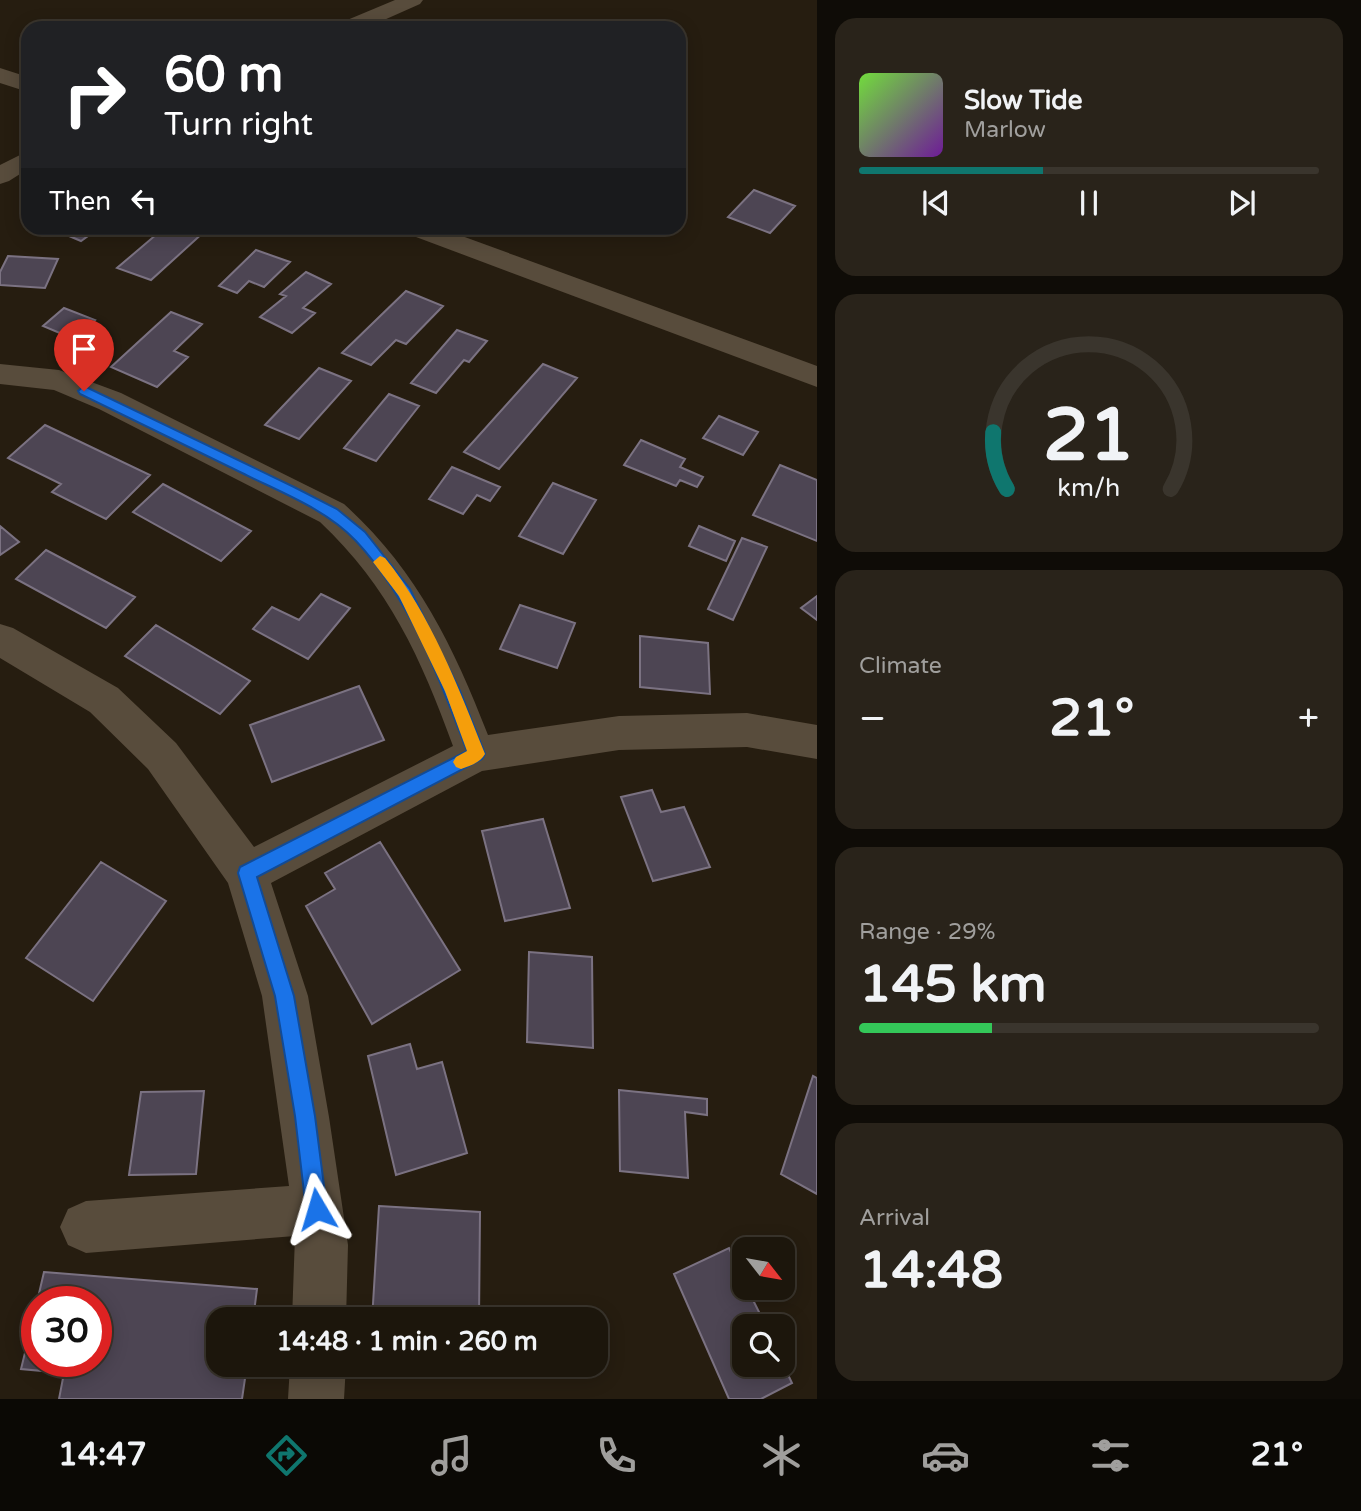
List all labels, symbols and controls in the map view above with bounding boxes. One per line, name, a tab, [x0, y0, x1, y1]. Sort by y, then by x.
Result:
text: 60 m	[164, 46, 283, 105]
icon: right	[49, 49, 140, 140]
text: Slow Tide	[964, 85, 1082, 116]
text: Turn right	[164, 106, 313, 144]
text: Marlow	[964, 116, 1046, 144]
icon: left	[125, 182, 163, 220]
icon: previous	[917, 184, 955, 222]
icon: pause	[1070, 184, 1108, 222]
icon: next	[1223, 184, 1261, 222]
text: Then	[49, 186, 111, 217]
pin	[54, 319, 114, 391]
icon: arrive	[65, 330, 103, 368]
text: 21	[1043, 393, 1135, 481]
text: km/h	[1058, 473, 1120, 503]
text: Climate	[859, 652, 942, 680]
text: 21°	[1049, 687, 1134, 750]
text: −	[859, 696, 886, 742]
text: +	[1298, 696, 1319, 742]
text: Range · 29%	[859, 918, 995, 946]
text: 145 km	[859, 953, 1047, 1016]
position arrow	[280, 1172, 354, 1246]
text: Arrival	[859, 1204, 930, 1232]
north arrow	[732, 1237, 794, 1300]
map controls	[732, 1237, 795, 1377]
text: 14:48	[859, 1239, 1003, 1302]
speed limit sign: 30	[21, 1286, 112, 1377]
button: search	[732, 1314, 795, 1377]
text: 14:48 · 1 min · 260 m	[276, 1326, 538, 1357]
icon: directions	[262, 1431, 311, 1480]
icon: music	[427, 1431, 476, 1480]
icon: phone	[592, 1431, 641, 1480]
icon: climate	[757, 1431, 806, 1480]
icon: car	[921, 1431, 970, 1480]
icon: filters	[1086, 1431, 1135, 1480]
text: 14:47	[58, 1436, 147, 1474]
text: 21°	[1251, 1436, 1303, 1474]

